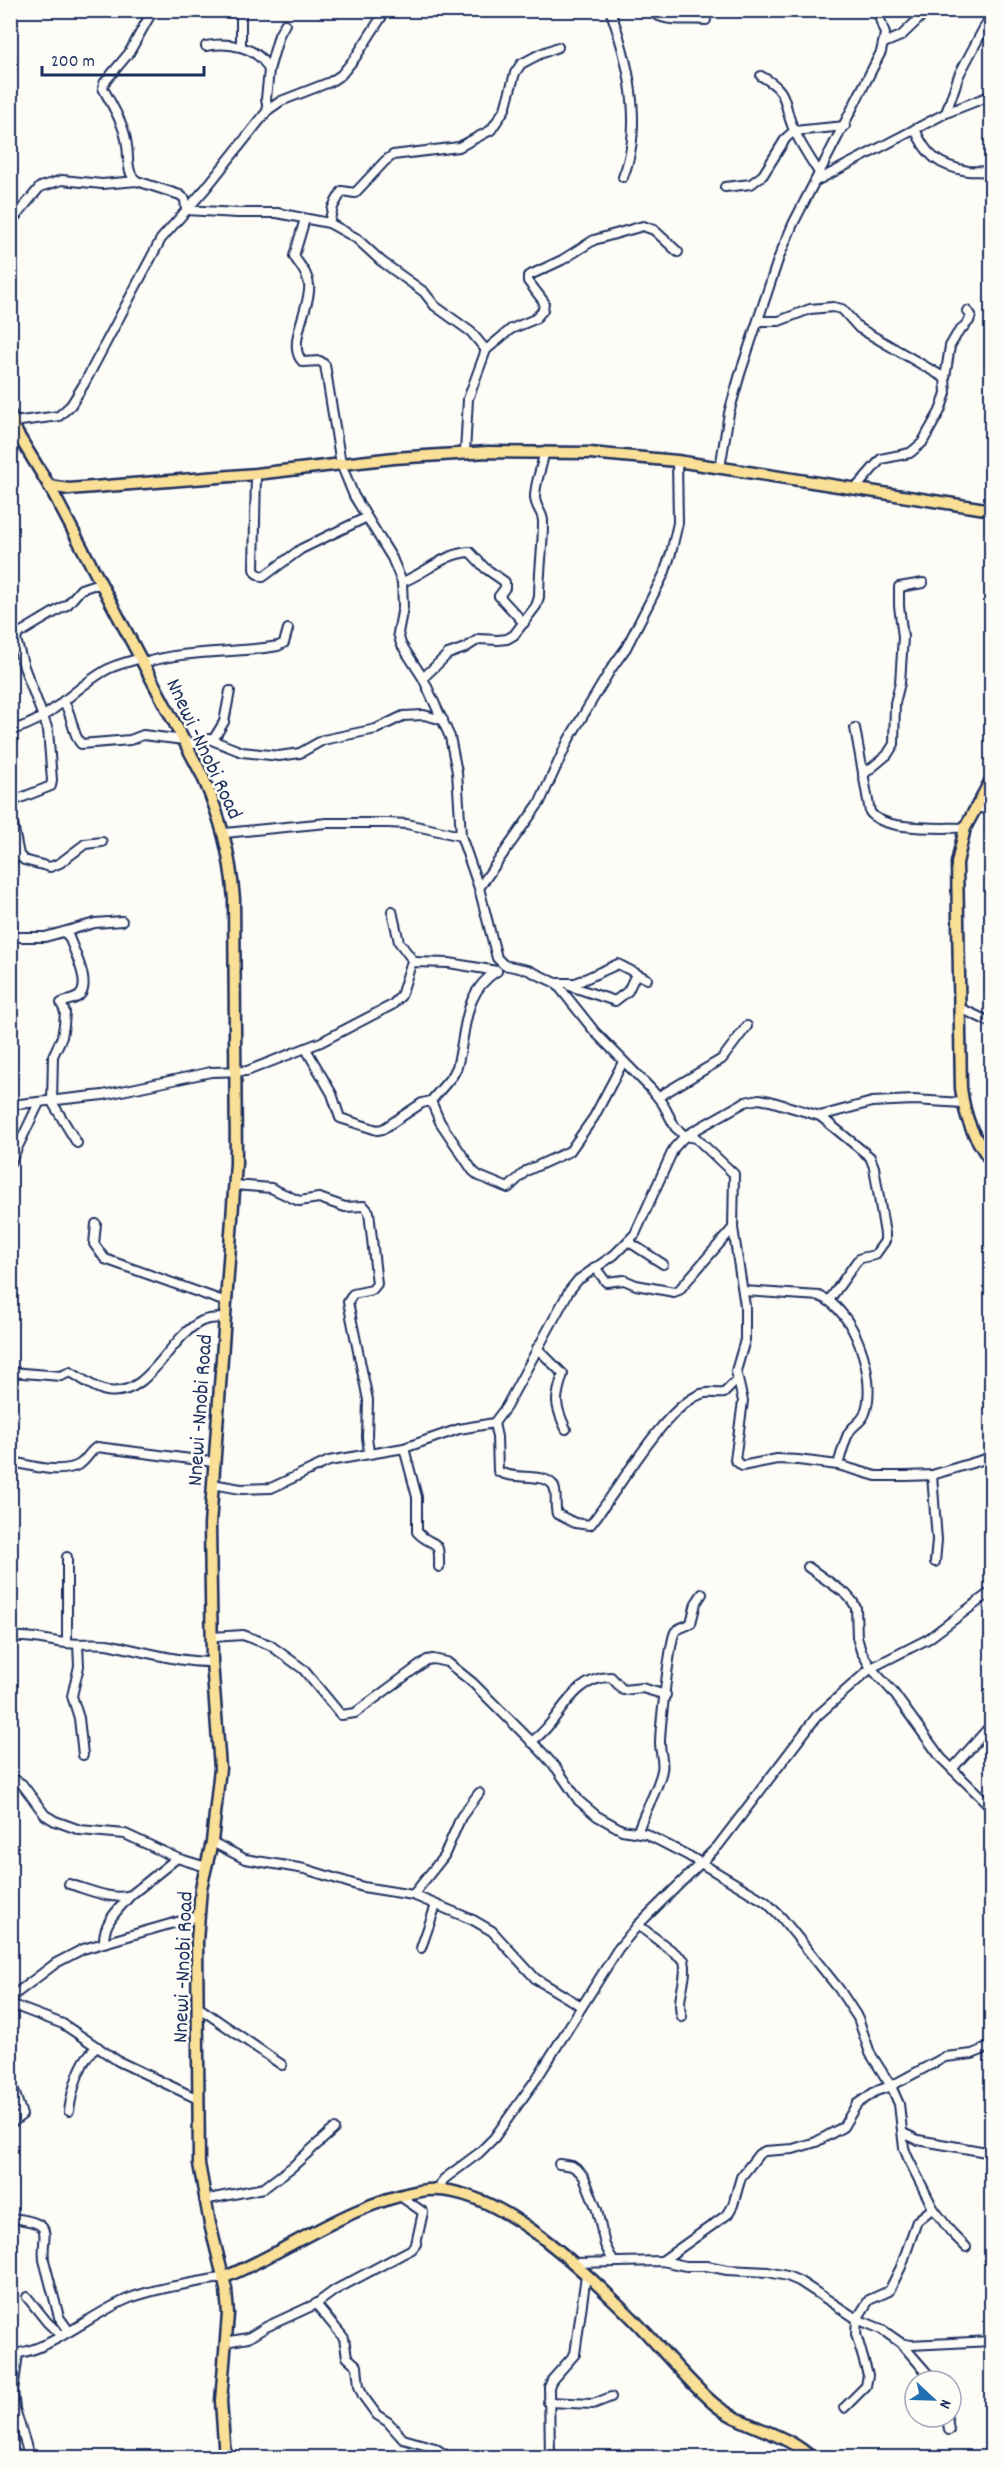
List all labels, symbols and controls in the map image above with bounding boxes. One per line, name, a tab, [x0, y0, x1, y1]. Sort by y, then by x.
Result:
scale bar	[42, 39, 204, 77]
text: 200 m	[51, 50, 95, 75]
street label: Nnewi -Nnobi Road	[157, 674, 249, 825]
street label: Nnewi -Nnobi Road	[181, 1333, 222, 1487]
street label: Nnewi -Nnobi Road	[166, 1891, 203, 2044]
north arrow	[903, 2369, 963, 2429]
text: N	[932, 2396, 957, 2412]

